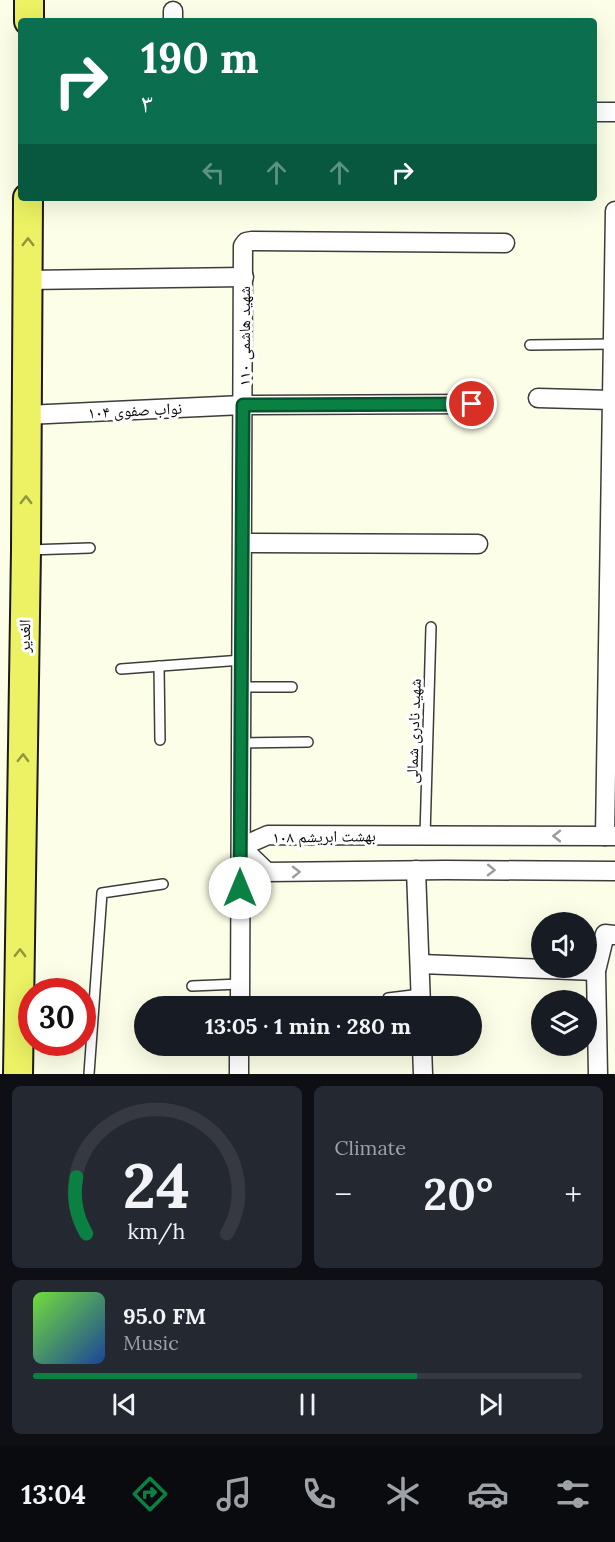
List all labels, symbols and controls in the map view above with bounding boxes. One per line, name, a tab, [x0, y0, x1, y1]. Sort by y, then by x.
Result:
text: 190 m	[141, 31, 259, 85]
icon: right	[42, 42, 120, 120]
text: ۳	[141, 86, 153, 120]
icon: left	[197, 156, 230, 189]
icon: ahead	[260, 156, 293, 189]
icon: ahead	[323, 156, 356, 189]
icon: right	[386, 156, 419, 189]
one-way arrow	[22, 237, 34, 246]
street label: شهید هاشمی ۱۱۰	[234, 286, 255, 386]
pin	[446, 378, 497, 429]
icon: arrive	[455, 387, 488, 420]
street label: نواب صفوی ۱۰۴	[87, 398, 183, 423]
one-way arrow	[20, 495, 32, 504]
street label: الغدیر	[14, 619, 34, 654]
street label: شهید نادری شمالی	[401, 678, 426, 784]
one-way arrow	[17, 753, 29, 762]
street label: بهشت ابریشم ۱۰۸	[272, 825, 376, 848]
one-way arrow	[552, 830, 561, 842]
position arrow	[208, 856, 272, 920]
one-way arrow	[486, 864, 495, 876]
one-way arrow	[291, 866, 300, 878]
map controls	[531, 912, 597, 1056]
button: sound	[531, 912, 597, 978]
one-way arrow	[14, 948, 26, 957]
speed limit sign: 30	[18, 978, 96, 1056]
button: layers	[531, 990, 597, 1056]
text: 13:05 · 1 min · 280 m	[205, 1012, 411, 1040]
text: Climate	[335, 1135, 406, 1160]
text: 24	[123, 1145, 190, 1225]
text: 20°	[423, 1165, 493, 1222]
text: −	[335, 1173, 352, 1215]
text: +	[564, 1173, 582, 1215]
text: km/h	[128, 1217, 186, 1245]
text: 95.0 FM	[123, 1302, 206, 1330]
text: Music	[123, 1330, 179, 1355]
icon: previous	[108, 1388, 141, 1421]
icon: pause	[291, 1388, 324, 1421]
icon: next	[474, 1388, 507, 1421]
icon: directions	[129, 1473, 171, 1515]
icon: music	[213, 1473, 255, 1515]
icon: phone	[298, 1473, 340, 1515]
icon: climate	[382, 1473, 424, 1515]
icon: car	[467, 1473, 509, 1515]
icon: filters	[552, 1473, 594, 1515]
text: 13:04	[21, 1477, 86, 1511]

